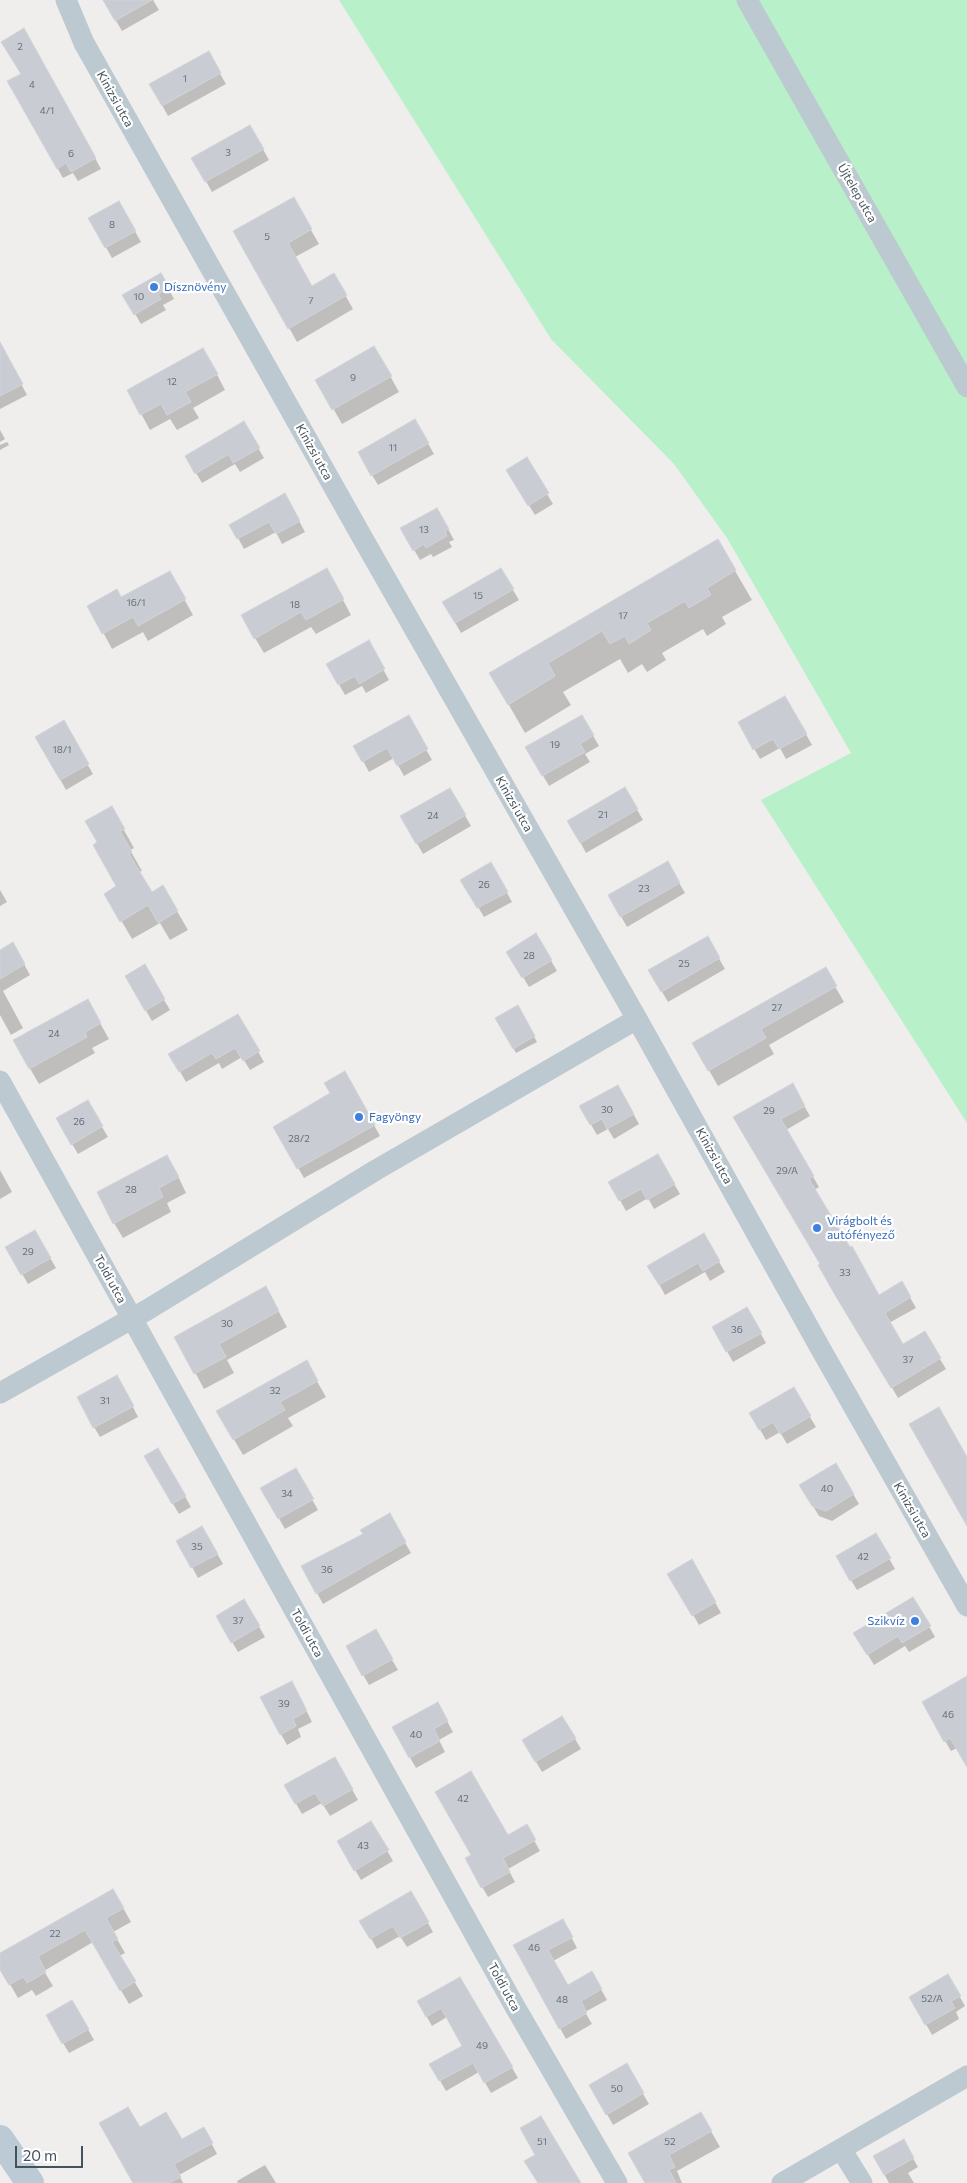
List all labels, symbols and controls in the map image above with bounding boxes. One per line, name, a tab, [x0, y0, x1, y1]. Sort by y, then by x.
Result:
house number: 2	[17, 41, 23, 53]
street label: Kinizsi utca	[94, 69, 136, 129]
house number: 1	[183, 73, 187, 85]
house number: 4	[29, 79, 35, 91]
house number: 4/1	[40, 105, 54, 117]
house number: 3	[225, 147, 231, 159]
house number: 6	[68, 148, 74, 160]
street label: Újtelep utca	[834, 161, 880, 225]
house number: 8	[109, 219, 115, 231]
house number: 5	[264, 231, 270, 243]
place label: Dísznövény	[164, 280, 226, 294]
marker: Dísznövény	[148, 281, 160, 293]
house number: 10	[134, 291, 144, 303]
house number: 7	[308, 295, 314, 307]
house number: 9	[350, 372, 356, 384]
house number: 12	[167, 376, 177, 388]
street label: Kinizsi utca	[293, 422, 335, 482]
house number: 11	[389, 442, 397, 454]
house number: 13	[419, 524, 429, 536]
house number: 15	[473, 590, 483, 602]
house number: 16/1	[127, 597, 145, 609]
house number: 18	[290, 599, 300, 611]
house number: 17	[618, 610, 628, 622]
house number: 19	[550, 739, 560, 751]
house number: 18/1	[53, 744, 71, 756]
street label: Kinizsi utca	[492, 774, 536, 834]
house number: 21	[598, 809, 608, 821]
house number: 24	[427, 810, 439, 822]
house number: 26	[478, 879, 490, 891]
house number: 23	[638, 883, 650, 895]
house number: 28	[523, 950, 535, 962]
house number: 25	[678, 958, 690, 970]
house number: 27	[772, 1002, 782, 1014]
house number: 24	[48, 1028, 60, 1040]
house number: 30	[601, 1104, 613, 1116]
house number: 29	[763, 1105, 775, 1117]
place label: Fagyöngy	[369, 1110, 421, 1124]
marker: Fagyöngy	[353, 1111, 365, 1123]
house number: 26	[73, 1116, 85, 1128]
street label: Kinizsi utca	[693, 1126, 735, 1186]
house number: 28/2	[288, 1133, 310, 1145]
house number: 29/A	[776, 1165, 798, 1177]
house number: 28	[125, 1184, 137, 1196]
place label: Virágbolt és autófényező	[827, 1214, 895, 1242]
marker: Virágbolt és autófényező	[811, 1222, 823, 1234]
house number: 29	[22, 1246, 34, 1258]
street label: Toldi utca	[91, 1252, 129, 1306]
house number: 33	[839, 1267, 851, 1279]
house number: 30	[221, 1318, 233, 1330]
house number: 36	[731, 1324, 743, 1336]
house number: 37	[903, 1354, 913, 1366]
house number: 32	[269, 1385, 281, 1397]
house number: 31	[100, 1395, 110, 1407]
street label: Kinizsi utca	[890, 1480, 934, 1540]
house number: 40	[821, 1483, 833, 1495]
house number: 34	[281, 1488, 293, 1500]
house number: 35	[191, 1541, 203, 1553]
house number: 42	[857, 1551, 869, 1563]
house number: 36	[321, 1564, 333, 1576]
street label: Toldi utca	[288, 1606, 326, 1660]
place label: Szikvíz	[867, 1614, 905, 1628]
house number: 37	[233, 1615, 243, 1627]
marker: Szikvíz	[909, 1615, 921, 1627]
house number: 39	[278, 1698, 290, 1710]
house number: 46	[942, 1709, 954, 1721]
house number: 40	[410, 1729, 422, 1741]
house number: 42	[457, 1793, 469, 1805]
house number: 43	[357, 1840, 369, 1852]
house number: 22	[49, 1928, 61, 1940]
house number: 46	[528, 1942, 540, 1954]
street label: Toldi utca	[485, 1960, 523, 2014]
house number: 52/A	[921, 1993, 943, 2005]
house number: 48	[556, 1994, 568, 2006]
house number: 49	[476, 2040, 488, 2052]
house number: 50	[611, 2083, 623, 2095]
scale bar	[18, 2136, 85, 2168]
house number: 51	[537, 2136, 547, 2148]
house number: 52	[664, 2136, 676, 2148]
text: 20 m	[23, 2146, 57, 2164]

